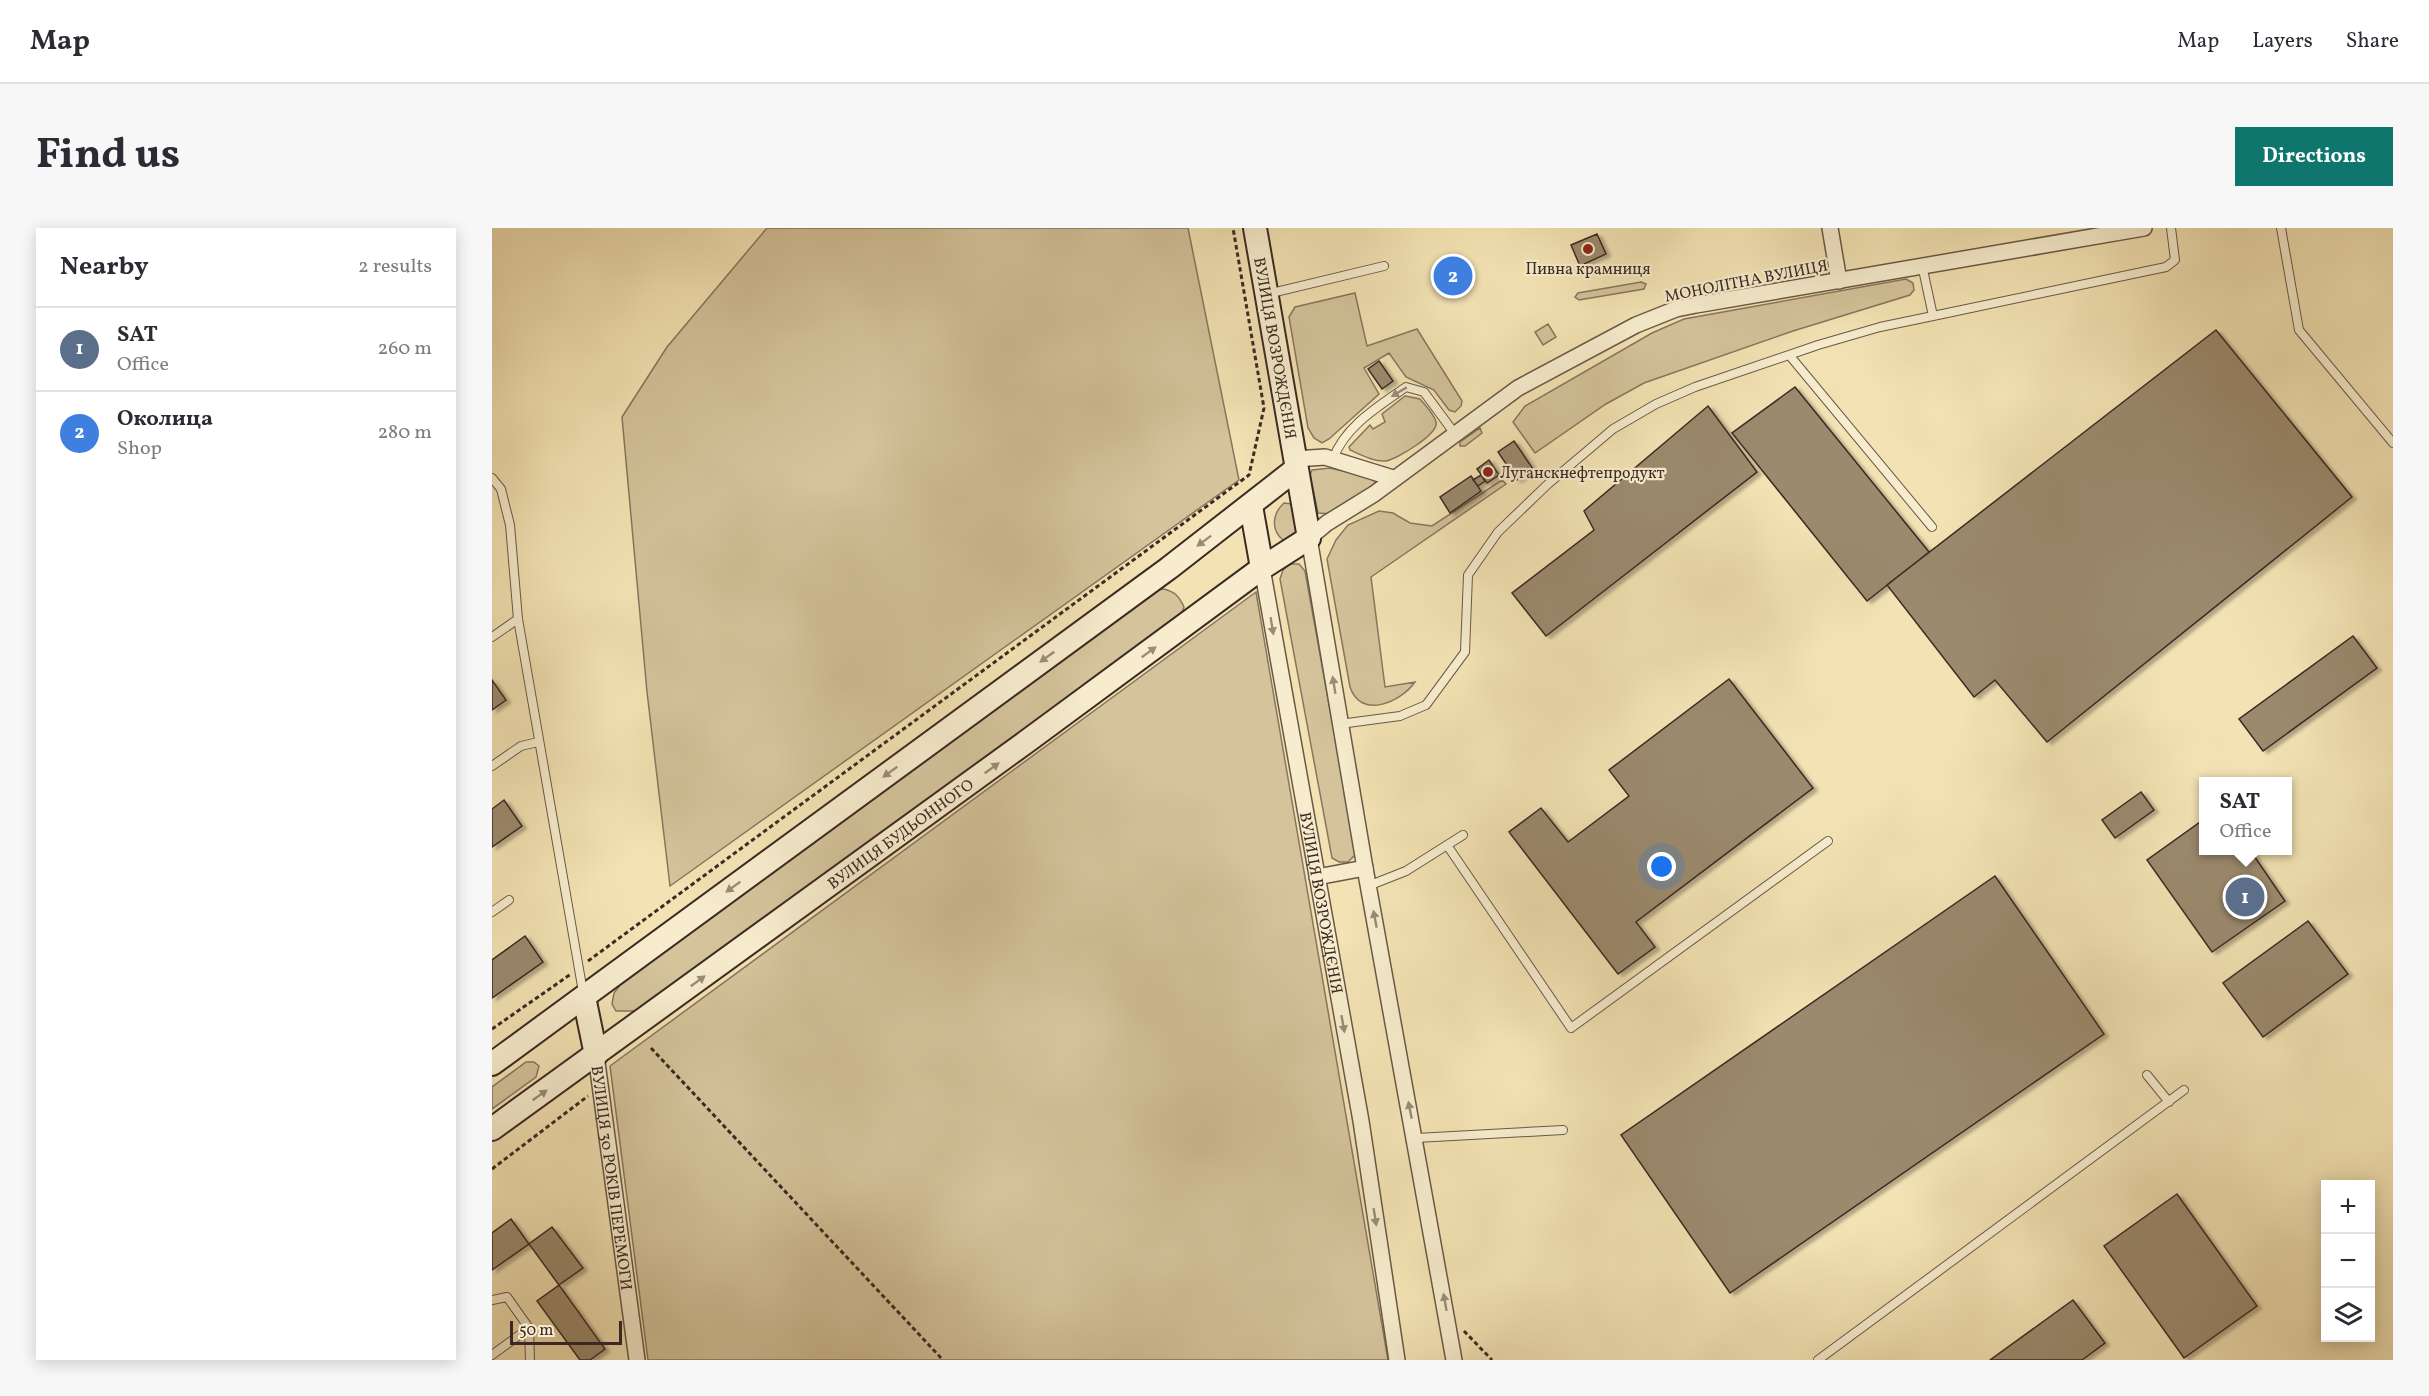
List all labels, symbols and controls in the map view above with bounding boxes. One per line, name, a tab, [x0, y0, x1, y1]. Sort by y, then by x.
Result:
text: Map	[30, 22, 90, 61]
text: Map	[2177, 27, 2219, 56]
text: Layers	[2252, 27, 2313, 56]
text: Share	[2346, 27, 2399, 56]
text: Find us	[36, 127, 180, 186]
button: Directions	[2235, 127, 2393, 186]
marker: Пивна крамниця	[1581, 242, 1595, 256]
text: Nearby	[60, 249, 149, 285]
text: 2 results	[358, 253, 432, 281]
pin: 2	[1434, 254, 1472, 298]
street label: МОНОЛІТНА ВУЛИЦЯ	[1663, 255, 1830, 309]
street label: ВУЛИЦЯ ВОЗРОЖДЄНІЯ	[1247, 256, 1301, 441]
place label: Пивна крамниця	[1525, 259, 1651, 281]
text: SAT	[117, 320, 158, 351]
text: 1	[75, 335, 84, 363]
text: 260 m	[377, 335, 432, 363]
text: Office	[117, 351, 169, 379]
one-way arrow	[1391, 387, 1407, 398]
text: Околица	[117, 404, 213, 435]
text: 2	[74, 419, 85, 447]
text: 280 m	[377, 419, 432, 447]
text: Shop	[117, 435, 162, 463]
place label: Луганскнефтепродукт	[1500, 463, 1665, 485]
marker: Луганскнефтепродукт	[1481, 465, 1495, 479]
one-way arrow	[1197, 535, 1213, 547]
one-way arrow	[1268, 616, 1277, 635]
one-way arrow	[1140, 646, 1156, 658]
one-way arrow	[1040, 651, 1056, 663]
one-way arrow	[1330, 676, 1339, 695]
one-way arrow	[984, 762, 999, 774]
one-way arrow	[883, 766, 899, 778]
street label: ВУЛИЦЯ БУДЬОННОГО	[824, 774, 979, 895]
popup	[2199, 777, 2292, 855]
text: SAT	[2219, 787, 2260, 818]
street label: ВУЛИЦЯ ВОЗРОЖДЄНІЯ	[1293, 810, 1347, 996]
text: Office	[2219, 818, 2272, 846]
your location	[1647, 852, 1676, 881]
pin: 1	[2226, 874, 2264, 920]
one-way arrow	[725, 881, 740, 893]
one-way arrow	[1370, 909, 1379, 928]
one-way arrow	[690, 975, 706, 987]
one-way arrow	[1339, 1015, 1348, 1034]
street label: ВУЛИЦЯ 30 РОКІВ ПЕРЕМОГИ	[585, 1064, 637, 1292]
one-way arrow	[531, 1089, 547, 1101]
one-way arrow	[1406, 1101, 1415, 1120]
map controls	[2321, 1180, 2375, 1342]
button: +	[2321, 1180, 2375, 1234]
one-way arrow	[1371, 1207, 1380, 1226]
button: −	[2321, 1234, 2375, 1288]
button: layers	[2321, 1288, 2375, 1342]
one-way arrow	[1440, 1293, 1449, 1312]
scale bar	[510, 1318, 622, 1346]
text: 50 m	[519, 1320, 553, 1342]

